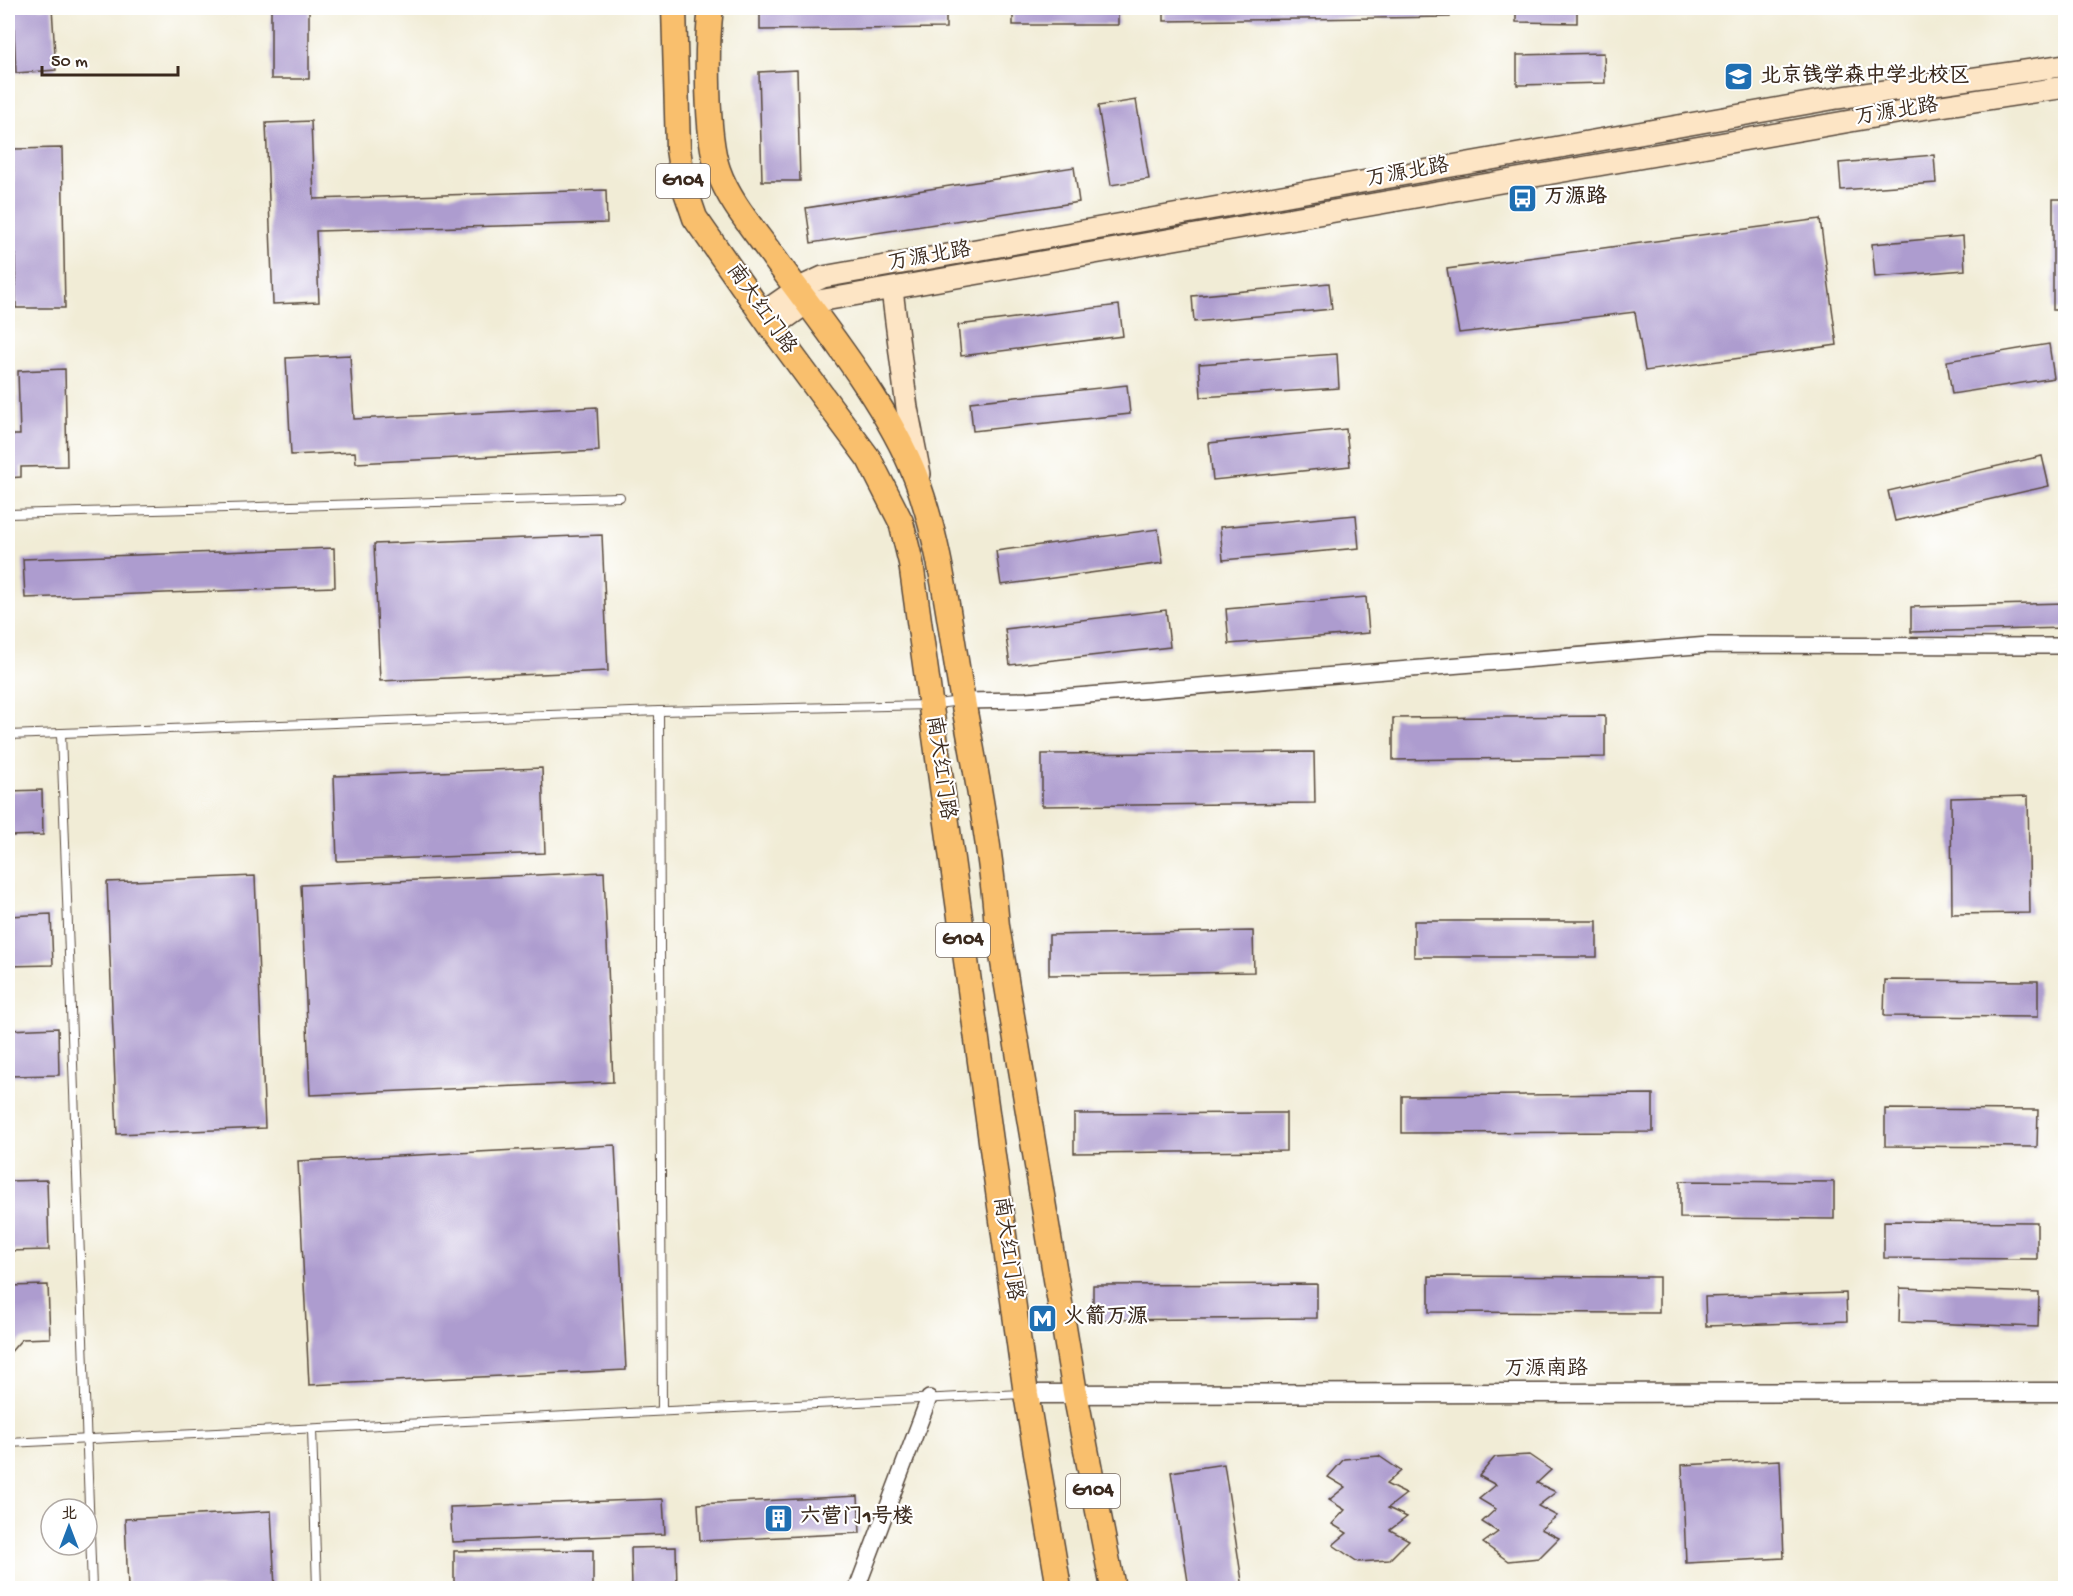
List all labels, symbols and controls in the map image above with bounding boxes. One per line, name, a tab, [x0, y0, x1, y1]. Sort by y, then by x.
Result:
scale bar	[42, 39, 178, 77]
text: 50 m	[51, 52, 88, 73]
school or university icon: 北京钱学森中学北校区	[1723, 61, 1755, 93]
place label: 北京钱学森中学北校区	[1760, 63, 1970, 90]
street label: 万源北路	[1853, 92, 1940, 132]
street label: 万源北路	[1364, 152, 1452, 194]
road number: G104	[656, 164, 710, 198]
bus stop icon: 万源路	[1507, 182, 1539, 214]
place label: 万源路	[1544, 184, 1607, 211]
street label: 万源北路	[886, 236, 974, 278]
street label: 南大红门路	[720, 259, 802, 360]
street label: 南大红门路	[919, 714, 961, 822]
road number: G104	[936, 923, 990, 957]
street label: 南大红门路	[986, 1195, 1028, 1303]
metro station icon: 火箭万源	[1027, 1302, 1059, 1334]
place label: 火箭万源	[1064, 1304, 1148, 1331]
street label: 万源南路	[1504, 1356, 1588, 1383]
road number: G104	[1066, 1474, 1120, 1508]
north arrow	[39, 1497, 99, 1557]
building icon: 六营门1号楼	[763, 1502, 795, 1534]
place label: 六营门1号楼	[800, 1504, 913, 1531]
text: 北	[61, 1505, 77, 1525]

